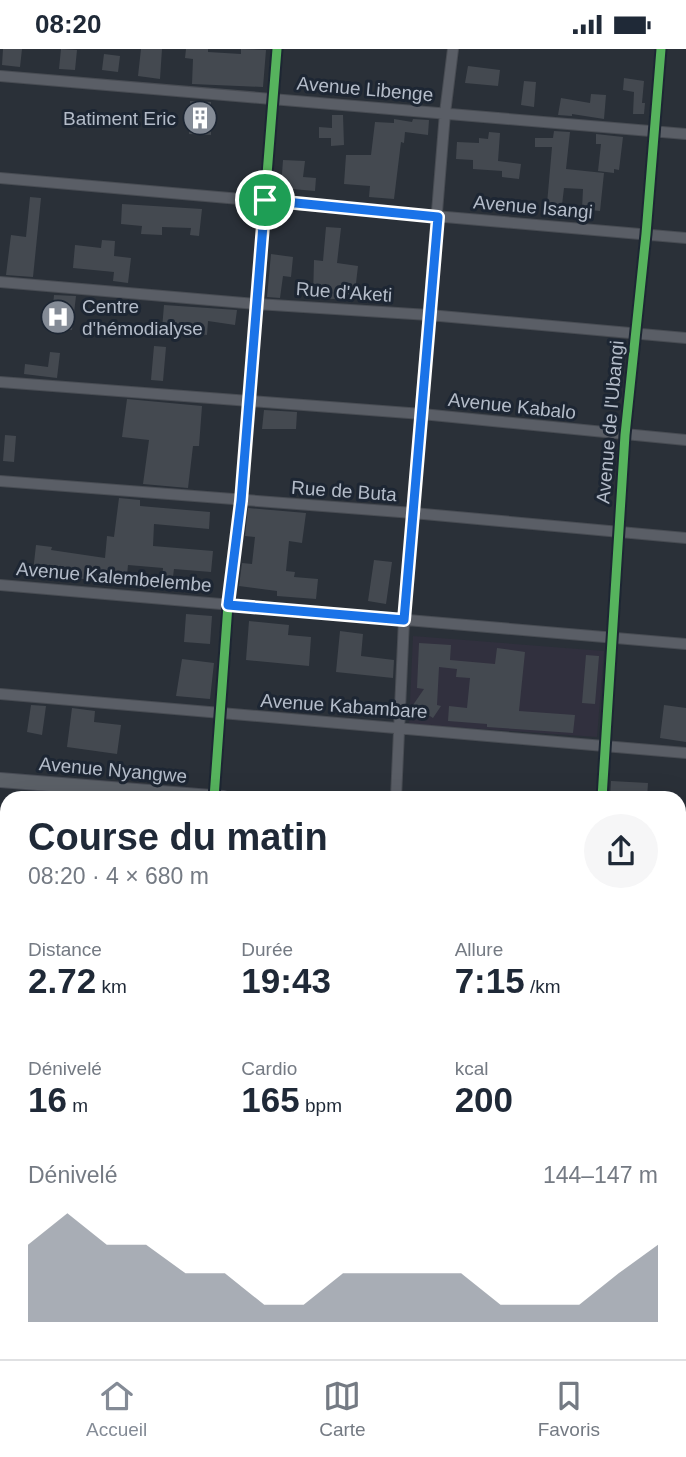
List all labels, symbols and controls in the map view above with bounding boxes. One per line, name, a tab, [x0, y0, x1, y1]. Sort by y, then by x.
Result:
text: 08:20	[35, 9, 102, 39]
street label: Avenue Libenge	[296, 73, 434, 105]
building icon: Batiment Eric	[181, 99, 219, 137]
place label: Batiment Eric	[63, 108, 176, 129]
pin	[235, 170, 295, 230]
icon: arrive	[246, 181, 284, 219]
street label: Avenue Isangi	[472, 191, 594, 223]
street label: Rue d'Aketi	[295, 278, 393, 306]
place label: Centre d'hémodialyse	[82, 296, 203, 339]
hospital icon: Centre d'hémodialyse	[39, 298, 77, 336]
street label: Avenue de l'Ubangi	[592, 339, 628, 505]
street label: Avenue Kabalo	[447, 389, 577, 423]
street label: Rue de Buta	[291, 477, 398, 505]
street label: Avenue Kalembelembe	[15, 558, 213, 596]
street label: Avenue Kabambare	[260, 690, 428, 722]
street label: Avenue Nyangwe	[38, 753, 188, 787]
button: share	[584, 814, 658, 888]
text: Course du matin	[28, 816, 328, 858]
text: 08:20 · 4 × 680 m	[28, 863, 209, 889]
text: Distance	[28, 939, 102, 960]
text: Durée	[241, 939, 293, 960]
text: Allure	[455, 939, 503, 960]
text: 2.72	[28, 961, 96, 1000]
text: 19:43	[241, 961, 331, 1000]
text: 7:15	[455, 961, 525, 1000]
text: km	[96, 976, 127, 997]
text: /km	[525, 976, 561, 997]
text: Dénivelé	[28, 1058, 102, 1079]
text: Cardio	[241, 1058, 297, 1079]
text: kcal	[455, 1058, 488, 1079]
text: 16	[28, 1080, 67, 1119]
text: 165	[241, 1080, 300, 1119]
text: 200	[455, 1080, 513, 1119]
text: m	[67, 1095, 88, 1116]
text: bpm	[300, 1095, 342, 1116]
text: Dénivelé	[28, 1162, 118, 1188]
text: 144–147 m	[543, 1162, 658, 1188]
tab: Accueil	[86, 1377, 147, 1441]
tab: Carte	[319, 1377, 366, 1441]
tab: Favoris	[538, 1377, 600, 1441]

